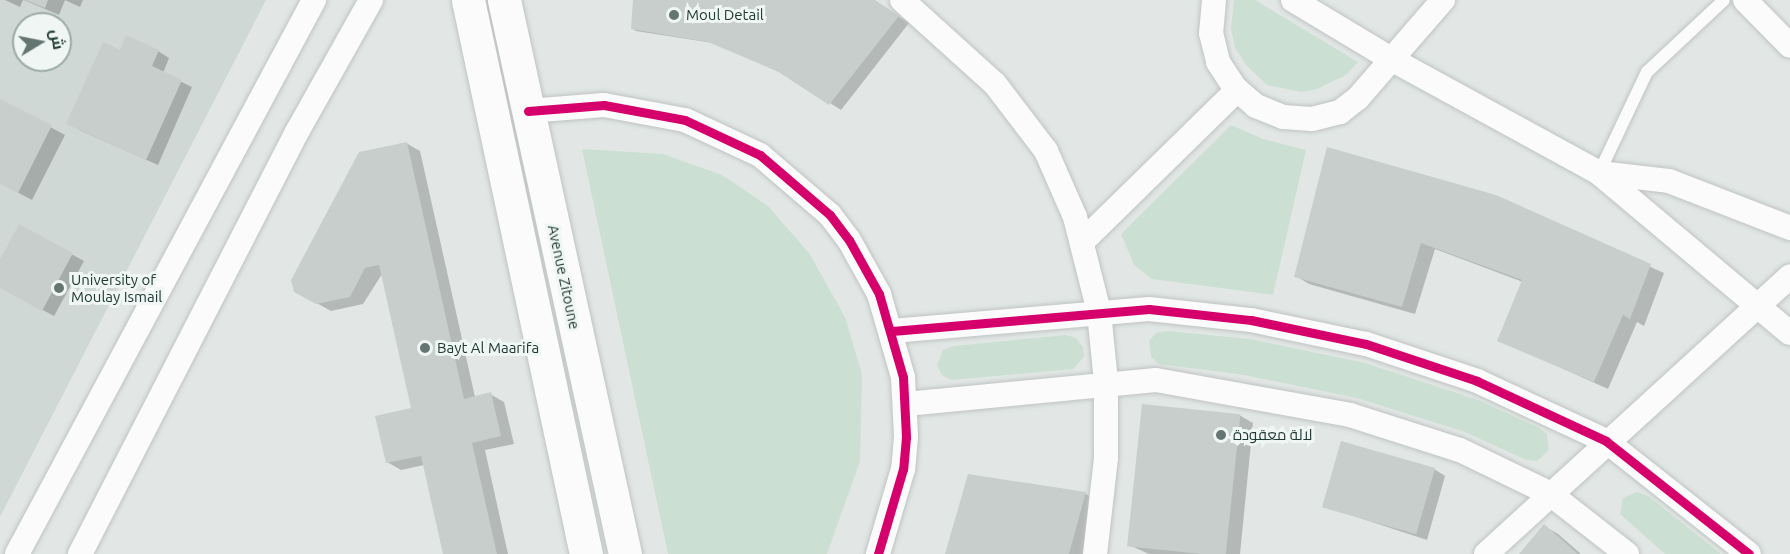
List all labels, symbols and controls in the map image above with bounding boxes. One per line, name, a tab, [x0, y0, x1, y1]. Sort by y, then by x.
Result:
place label: Moul Detail	[686, 6, 764, 24]
marker: Moul Detail	[667, 8, 681, 22]
north arrow	[12, 12, 72, 72]
text: ش	[47, 28, 68, 51]
street label: Avenue Zitoune	[544, 223, 584, 331]
place label: University of Moulay Ismail	[71, 270, 162, 305]
marker: University of Moulay Ismail	[52, 281, 66, 295]
place label: Bayt Al Maarifa	[437, 339, 539, 357]
marker: Bayt Al Maarifa	[418, 341, 432, 355]
place label: لالة معقودة	[1233, 426, 1312, 444]
marker: لالة معقودة	[1214, 428, 1228, 442]

